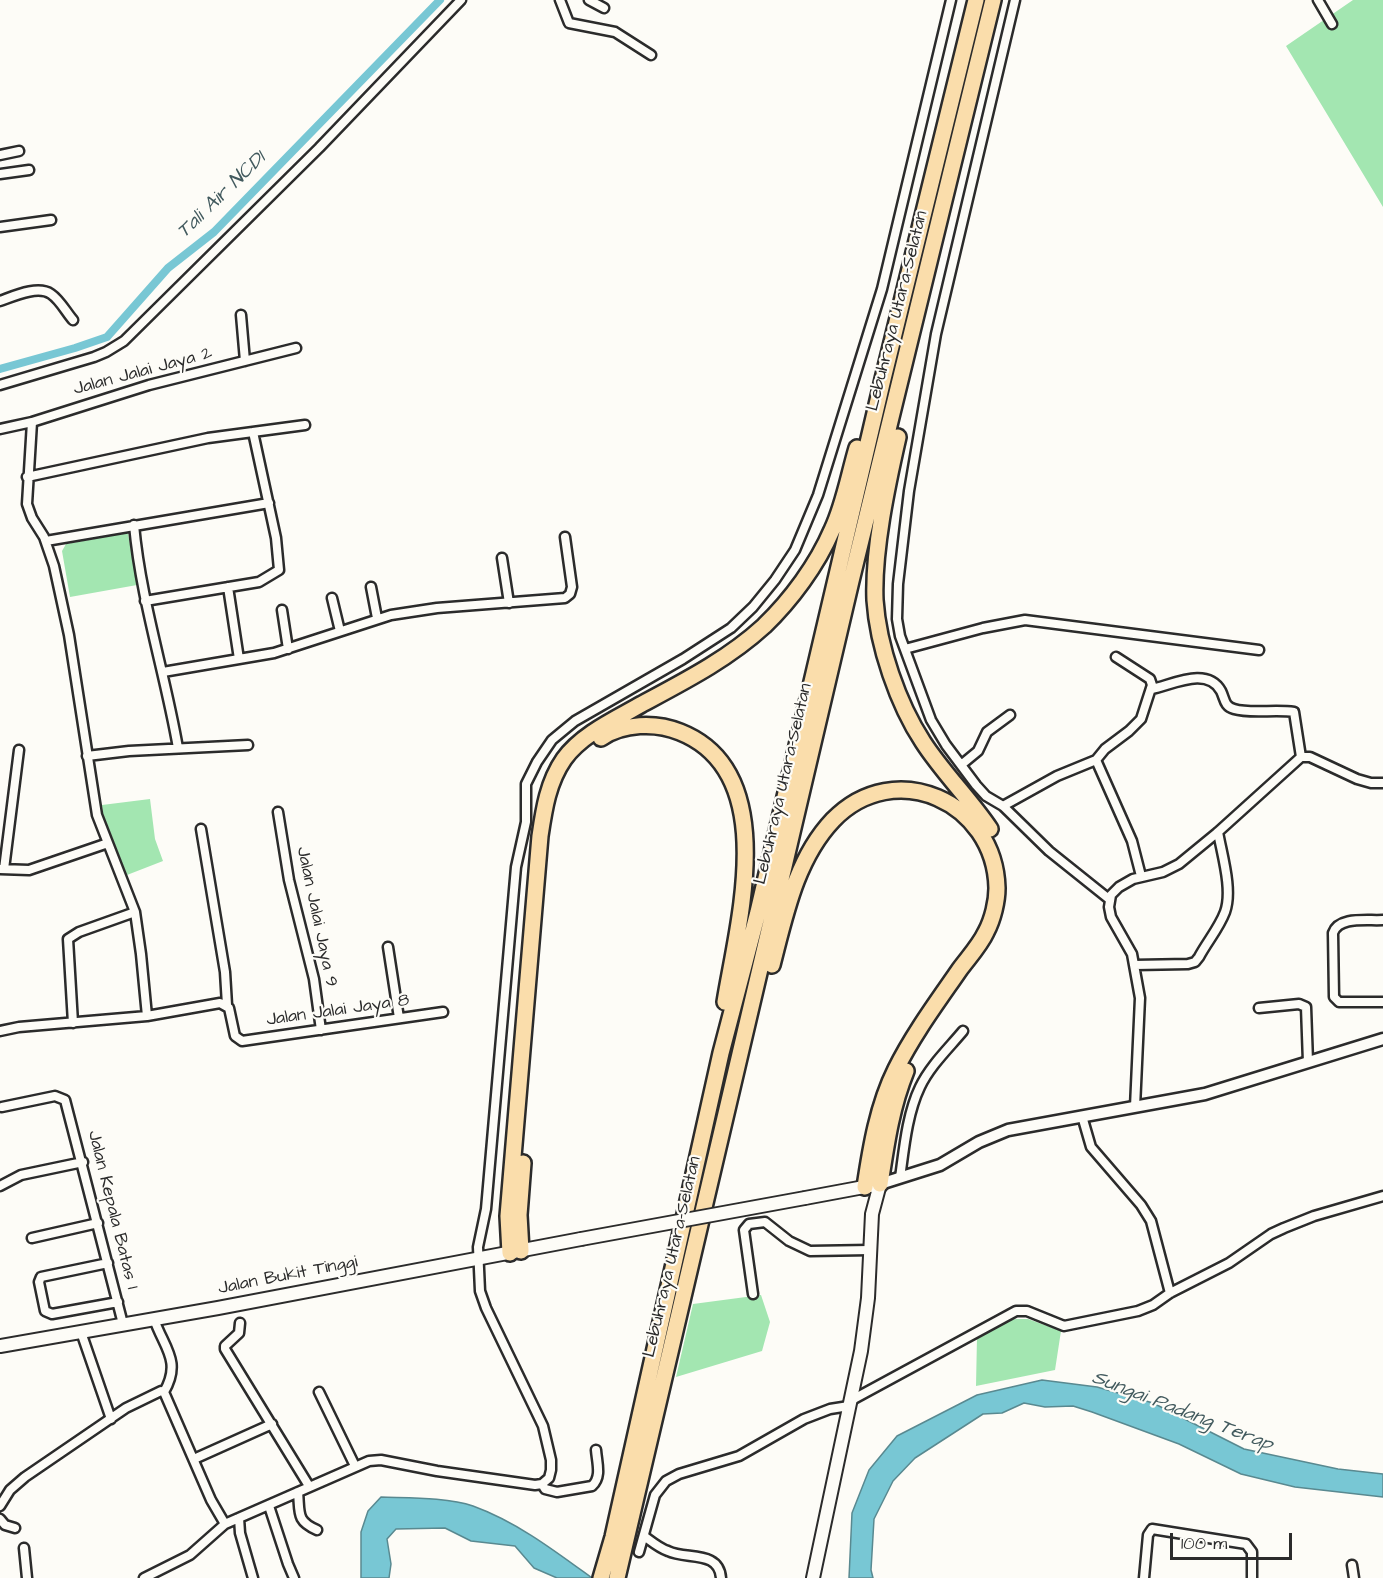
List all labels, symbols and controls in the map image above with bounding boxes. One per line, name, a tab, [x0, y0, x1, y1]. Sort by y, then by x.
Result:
water label: Tali Air NCD1	[173, 148, 271, 244]
street label: Lebuhraya Utara–Selatan	[863, 209, 933, 413]
street label: Jalan Jalai Jaya 2	[71, 343, 215, 401]
street label: Lebuhraya Utara–Selatan	[750, 681, 818, 887]
street label: Jalan Jalai Jaya 9	[291, 845, 341, 989]
street label: Jalan Jalai Jaya 8	[265, 990, 411, 1032]
street label: Jalan Kepala Batas 1	[82, 1128, 142, 1292]
street label: Lebuhraya Utara–Selatan	[639, 1154, 707, 1360]
street label: Jalan Bukit Tinggi	[217, 1252, 359, 1300]
water label: Sungai Padang Terap	[1088, 1366, 1276, 1458]
scale bar	[1173, 1521, 1294, 1559]
text: 100 m	[1181, 1531, 1227, 1556]

